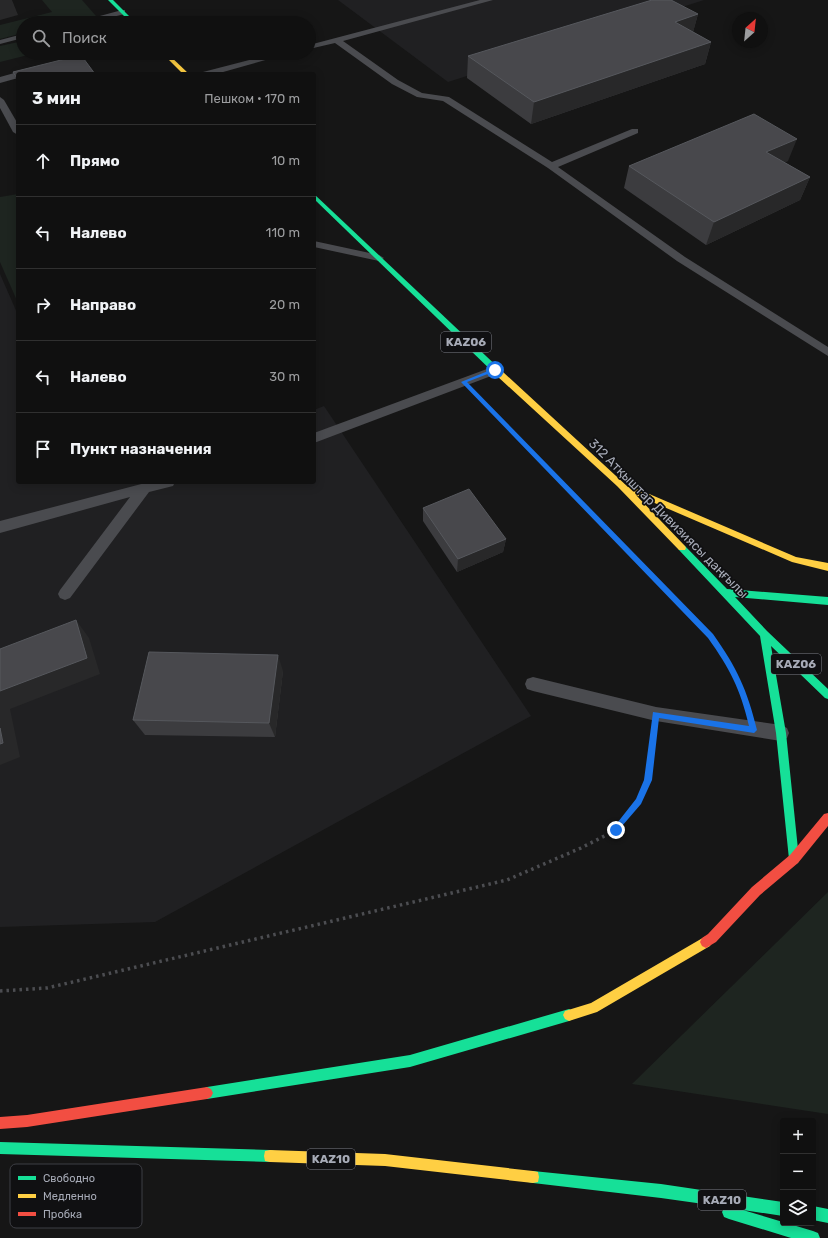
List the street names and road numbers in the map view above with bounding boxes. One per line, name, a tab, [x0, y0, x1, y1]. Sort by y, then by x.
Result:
road number: KАZ06	[441, 332, 491, 352]
street label: 312 Атқыштар Дивизиясы даңғылы	[586, 436, 751, 601]
road number: KАZ06	[771, 654, 821, 674]
road number: KAZ10	[307, 1149, 355, 1169]
road number: KAZ10	[698, 1190, 746, 1210]

